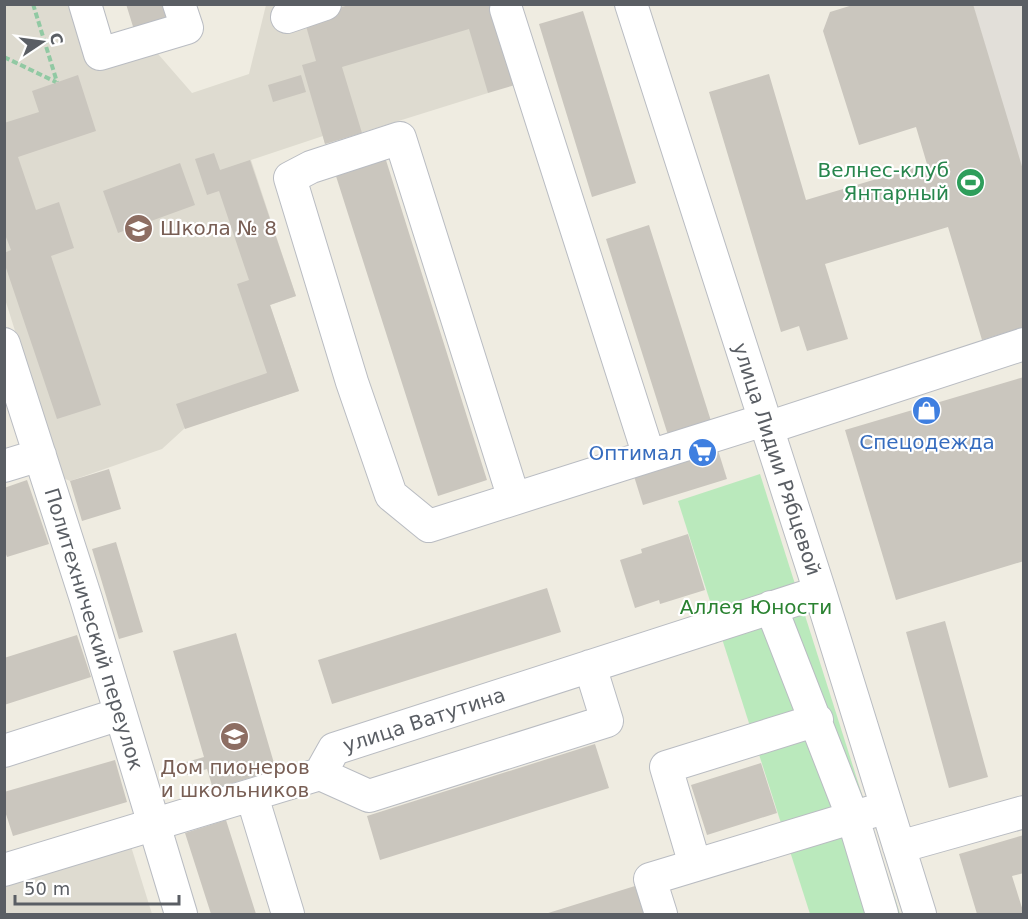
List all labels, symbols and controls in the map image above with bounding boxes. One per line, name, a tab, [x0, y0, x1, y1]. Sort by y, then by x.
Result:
north arrow	[12, 12, 72, 72]
text: С	[46, 31, 67, 47]
place label: Велнес-клуб Янтарный	[818, 158, 949, 205]
sports icon: Велнес-клуб Янтарный	[954, 166, 986, 198]
school or university icon: Школа № 8	[123, 212, 155, 244]
place label: Школа № 8	[160, 216, 277, 240]
street label: улица Лидии Рябцевой	[728, 340, 826, 578]
shop icon: Спецодежда	[911, 395, 943, 427]
place label: Спецодежда	[859, 430, 995, 454]
supermarket icon: Оптимал	[687, 437, 719, 469]
place label: Оптимал	[588, 441, 682, 465]
street label: Политехнический переулок	[40, 485, 148, 773]
park label: Аллея Юности	[680, 595, 832, 619]
street label: улица Ватутина	[340, 682, 508, 758]
school or university icon: Дом пионеров и школьников	[219, 721, 251, 753]
place label: Дом пионеров и школьников	[160, 755, 310, 802]
scale bar	[15, 868, 178, 906]
text: 50 m	[24, 878, 70, 899]

